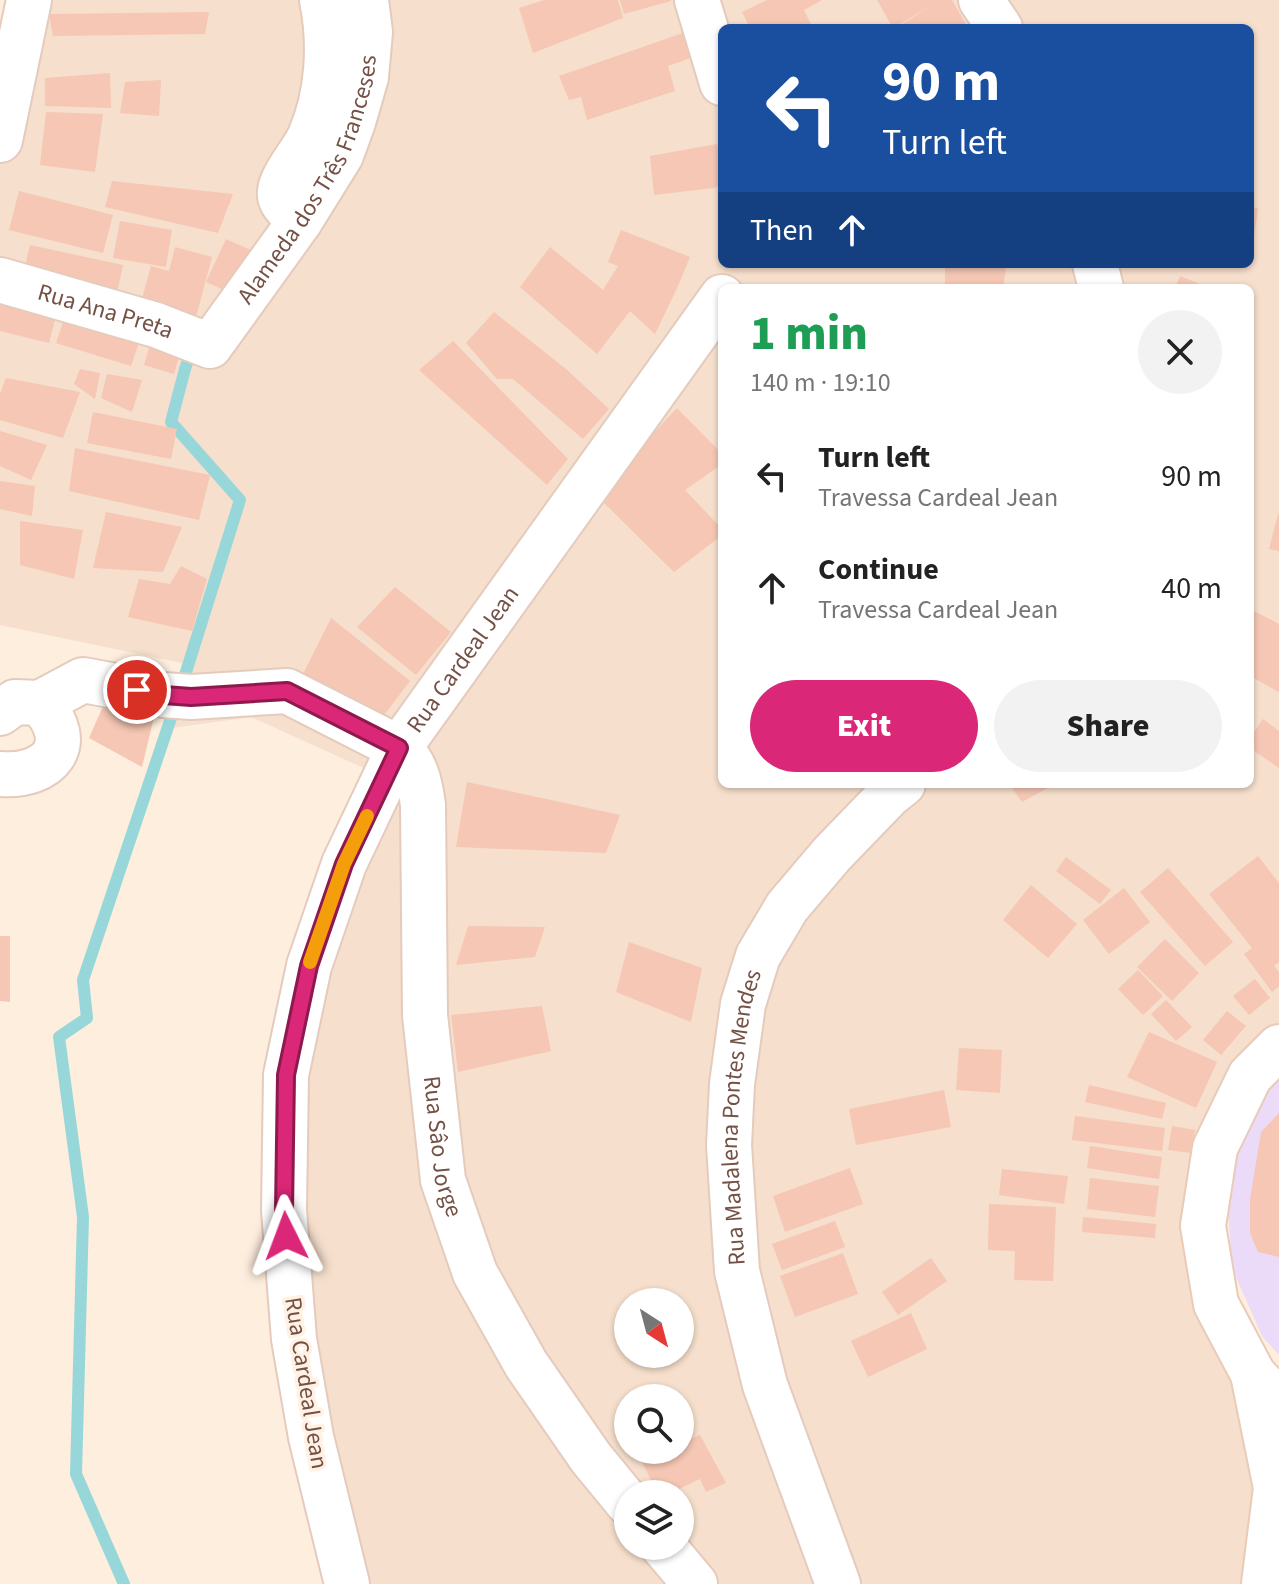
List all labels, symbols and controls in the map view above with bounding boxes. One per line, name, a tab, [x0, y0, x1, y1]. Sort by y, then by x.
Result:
text: 90 m	[882, 43, 1000, 122]
street label: Alameda dos Três Franceses	[228, 54, 385, 311]
icon: left	[750, 56, 854, 160]
text: Turn left	[882, 117, 1007, 168]
icon: ahead	[830, 208, 874, 252]
text: Then	[750, 209, 814, 252]
street label: Rua Ana Preta	[34, 274, 179, 348]
text: 1 min	[750, 300, 868, 368]
button: close	[1138, 310, 1222, 394]
text: 140 m · 19:10	[750, 364, 891, 401]
text: Turn left	[818, 436, 930, 479]
icon: left	[750, 454, 794, 498]
text: 90 m	[1161, 455, 1222, 498]
text: Travessa Cardeal Jean	[818, 479, 1058, 516]
text: Continue	[818, 548, 939, 591]
icon: ahead	[750, 566, 794, 610]
text: 40 m	[1161, 567, 1222, 610]
street label: Rua Cardeal Jean	[398, 578, 527, 740]
text: Travessa Cardeal Jean	[818, 591, 1058, 628]
pin	[103, 656, 171, 724]
icon: arrive	[115, 668, 159, 712]
button: Exit	[750, 680, 978, 772]
button: Share	[994, 680, 1222, 772]
street label: Rua Madalena Pontes Mendes	[711, 965, 770, 1267]
street label: Rua Sâo Jorge	[414, 1074, 472, 1222]
position arrow	[244, 1194, 328, 1278]
north arrow	[614, 1288, 694, 1368]
map controls	[614, 1288, 694, 1560]
street label: Rua Cardeal Jean	[275, 1294, 337, 1472]
button: search	[614, 1384, 694, 1464]
button: layers	[614, 1480, 694, 1560]

